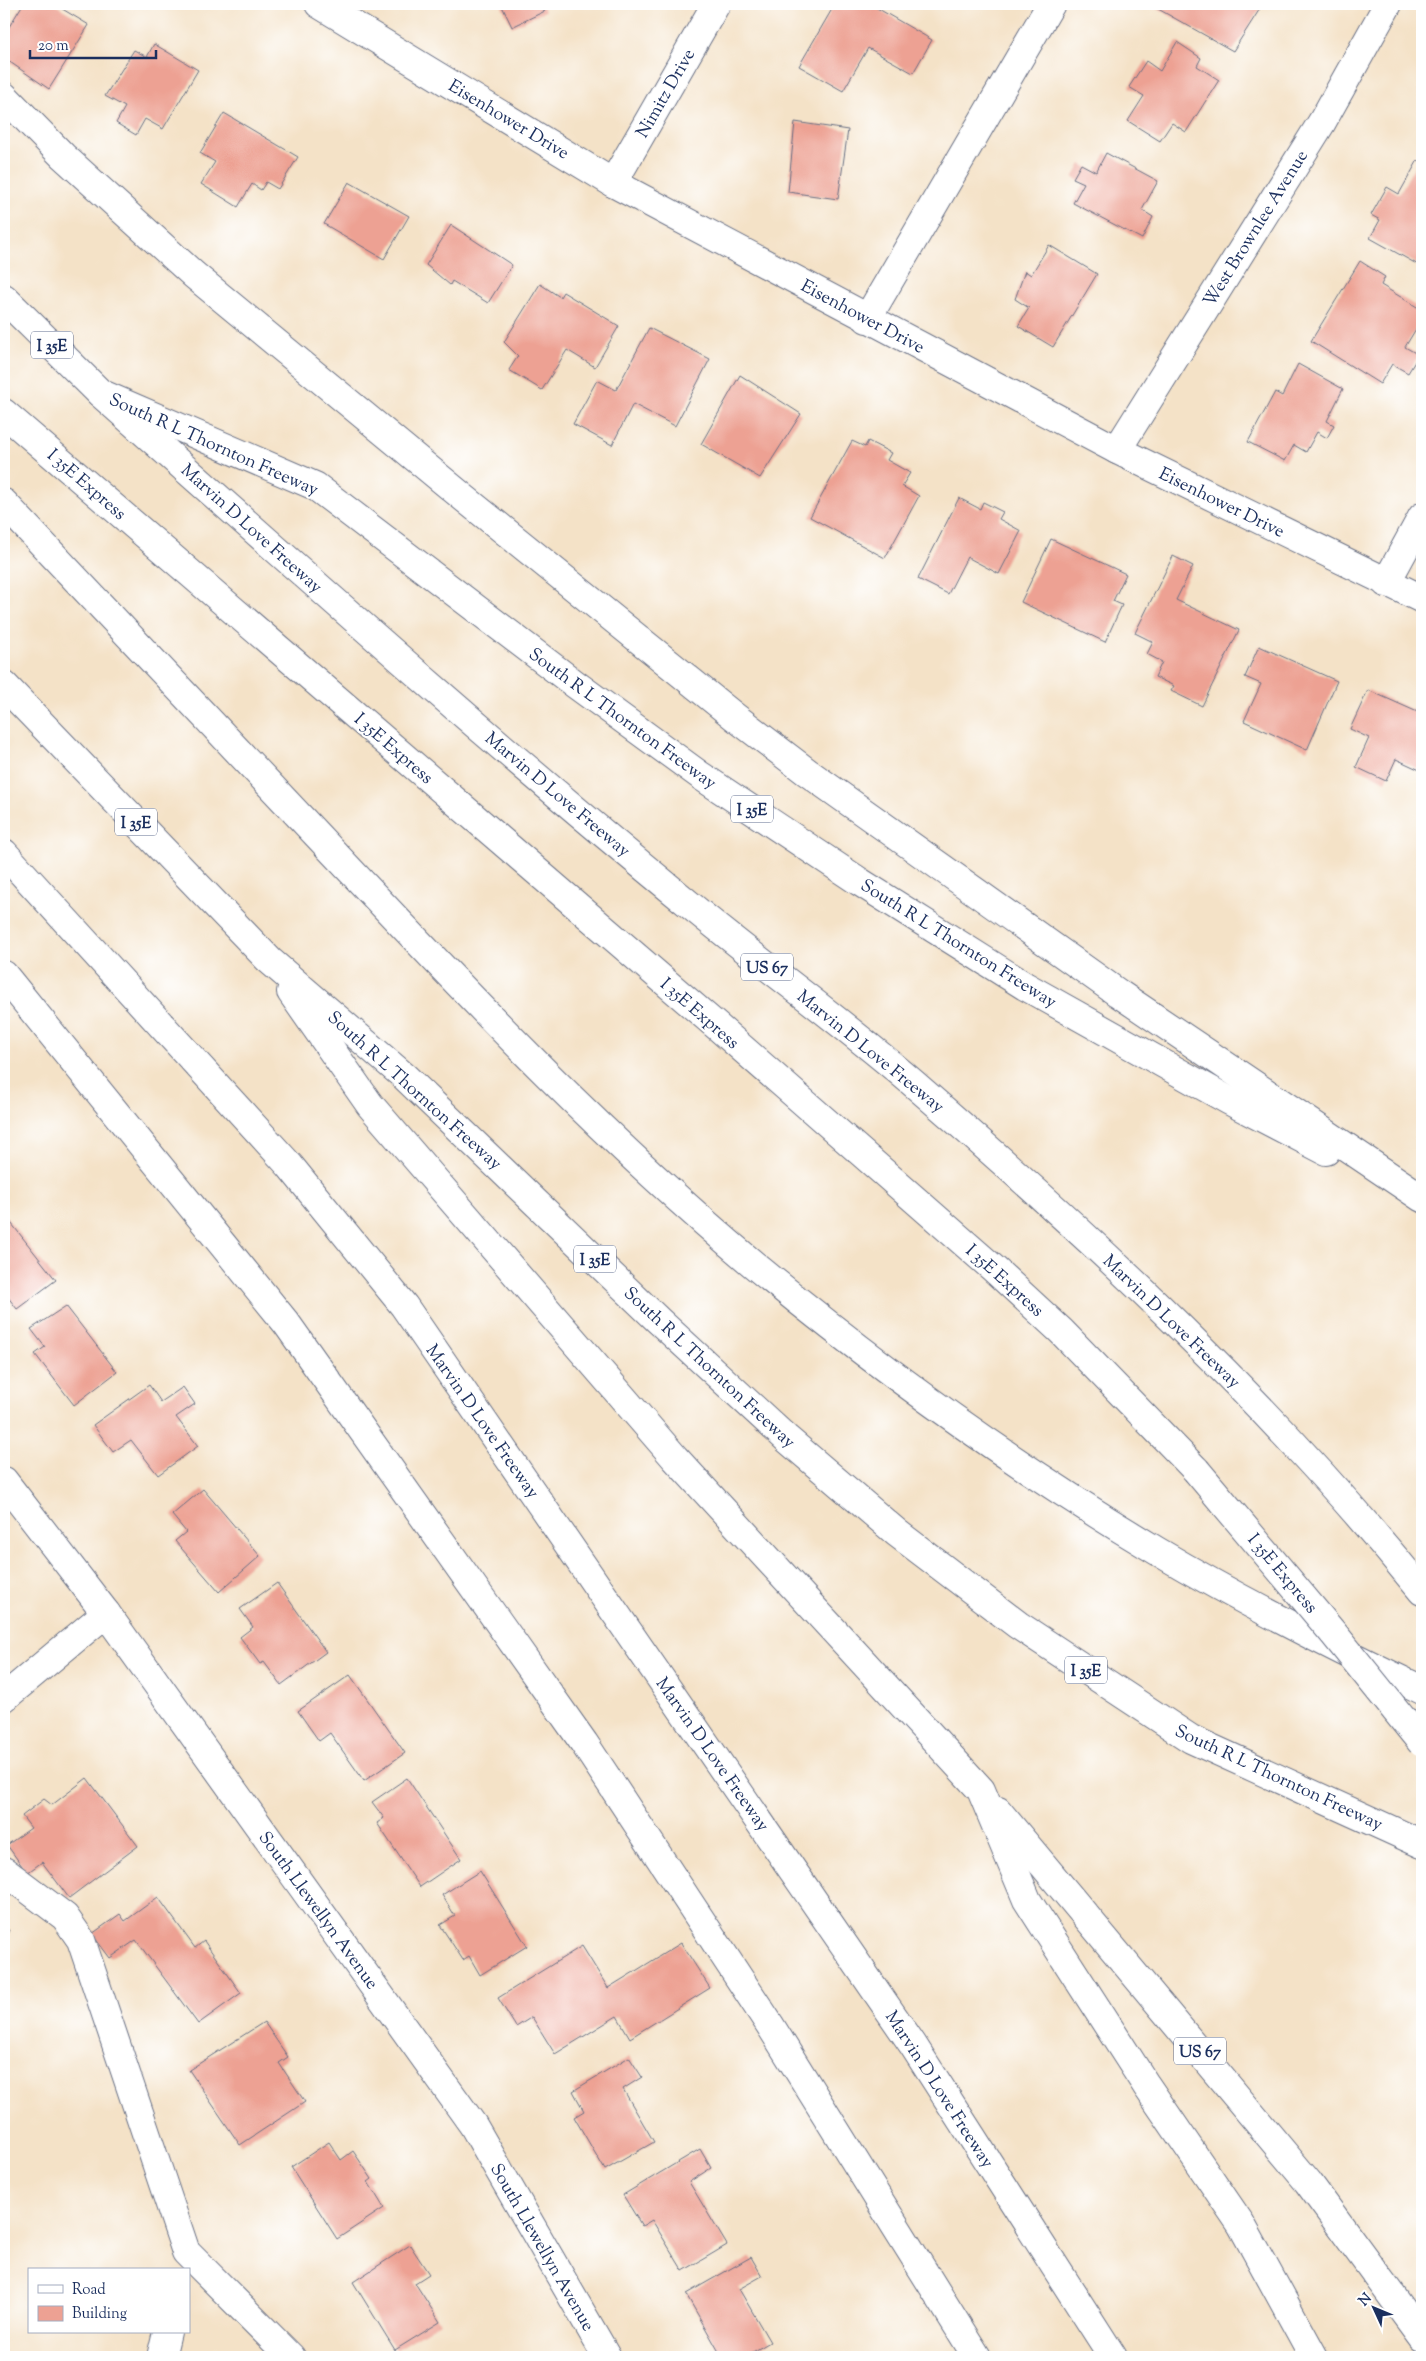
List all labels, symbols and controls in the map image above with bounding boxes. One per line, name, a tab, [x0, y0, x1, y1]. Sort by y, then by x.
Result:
scale bar	[30, 28, 156, 60]
text: 20 m	[38, 36, 69, 57]
street label: Nimitz Drive	[631, 44, 703, 144]
street label: Eisenhower Drive	[443, 74, 573, 167]
street label: West Brownlee Avenue	[1198, 146, 1316, 313]
street label: Eisenhower Drive	[795, 274, 929, 361]
road number: I 35E	[31, 332, 73, 358]
street label: South R L Thornton Freeway	[104, 388, 322, 504]
street label: I 35E Express	[40, 444, 131, 527]
street label: Marvin D Love Freeway	[174, 459, 327, 600]
street label: Eisenhower Drive	[1154, 462, 1288, 546]
street label: South R L Thornton Freeway	[522, 642, 721, 797]
street label: I 35E Express	[347, 708, 438, 791]
street label: Marvin D Love Freeway	[478, 727, 635, 864]
road number: I 35E	[731, 796, 773, 822]
road number: I 35E	[115, 809, 157, 836]
street label: South R L Thornton Freeway	[855, 874, 1061, 1016]
road number: US 67	[741, 954, 793, 980]
street label: I 35E Express	[653, 973, 744, 1056]
street label: Marvin D Love Freeway	[790, 985, 949, 1120]
street label: South R L Thornton Freeway	[321, 1006, 507, 1177]
street label: I 35E Express	[959, 1239, 1049, 1324]
road number: I 35E	[574, 1246, 616, 1272]
street label: Marvin D Love Freeway	[1096, 1249, 1246, 1395]
street label: South R L Thornton Freeway	[617, 1282, 801, 1455]
street label: Marvin D Love Freeway	[418, 1340, 545, 1505]
street label: I 35E Express	[1240, 1529, 1323, 1620]
road number: I 35E	[1065, 1656, 1107, 1684]
street label: Marvin D Love Freeway	[648, 1673, 775, 1838]
street label: South R L Thornton Freeway	[1170, 1719, 1387, 1839]
street label: South Llewellyn Avenue	[251, 1827, 384, 1996]
street label: Marvin D Love Freeway	[878, 2006, 999, 2174]
road number: US 67	[1174, 2038, 1226, 2064]
street label: South Llewellyn Avenue	[483, 2159, 600, 2337]
legend	[28, 2268, 190, 2334]
text: Road	[72, 2280, 106, 2301]
north arrow	[1348, 2284, 1398, 2334]
text: N	[1355, 2289, 1377, 2311]
text: Building	[72, 2304, 127, 2325]

